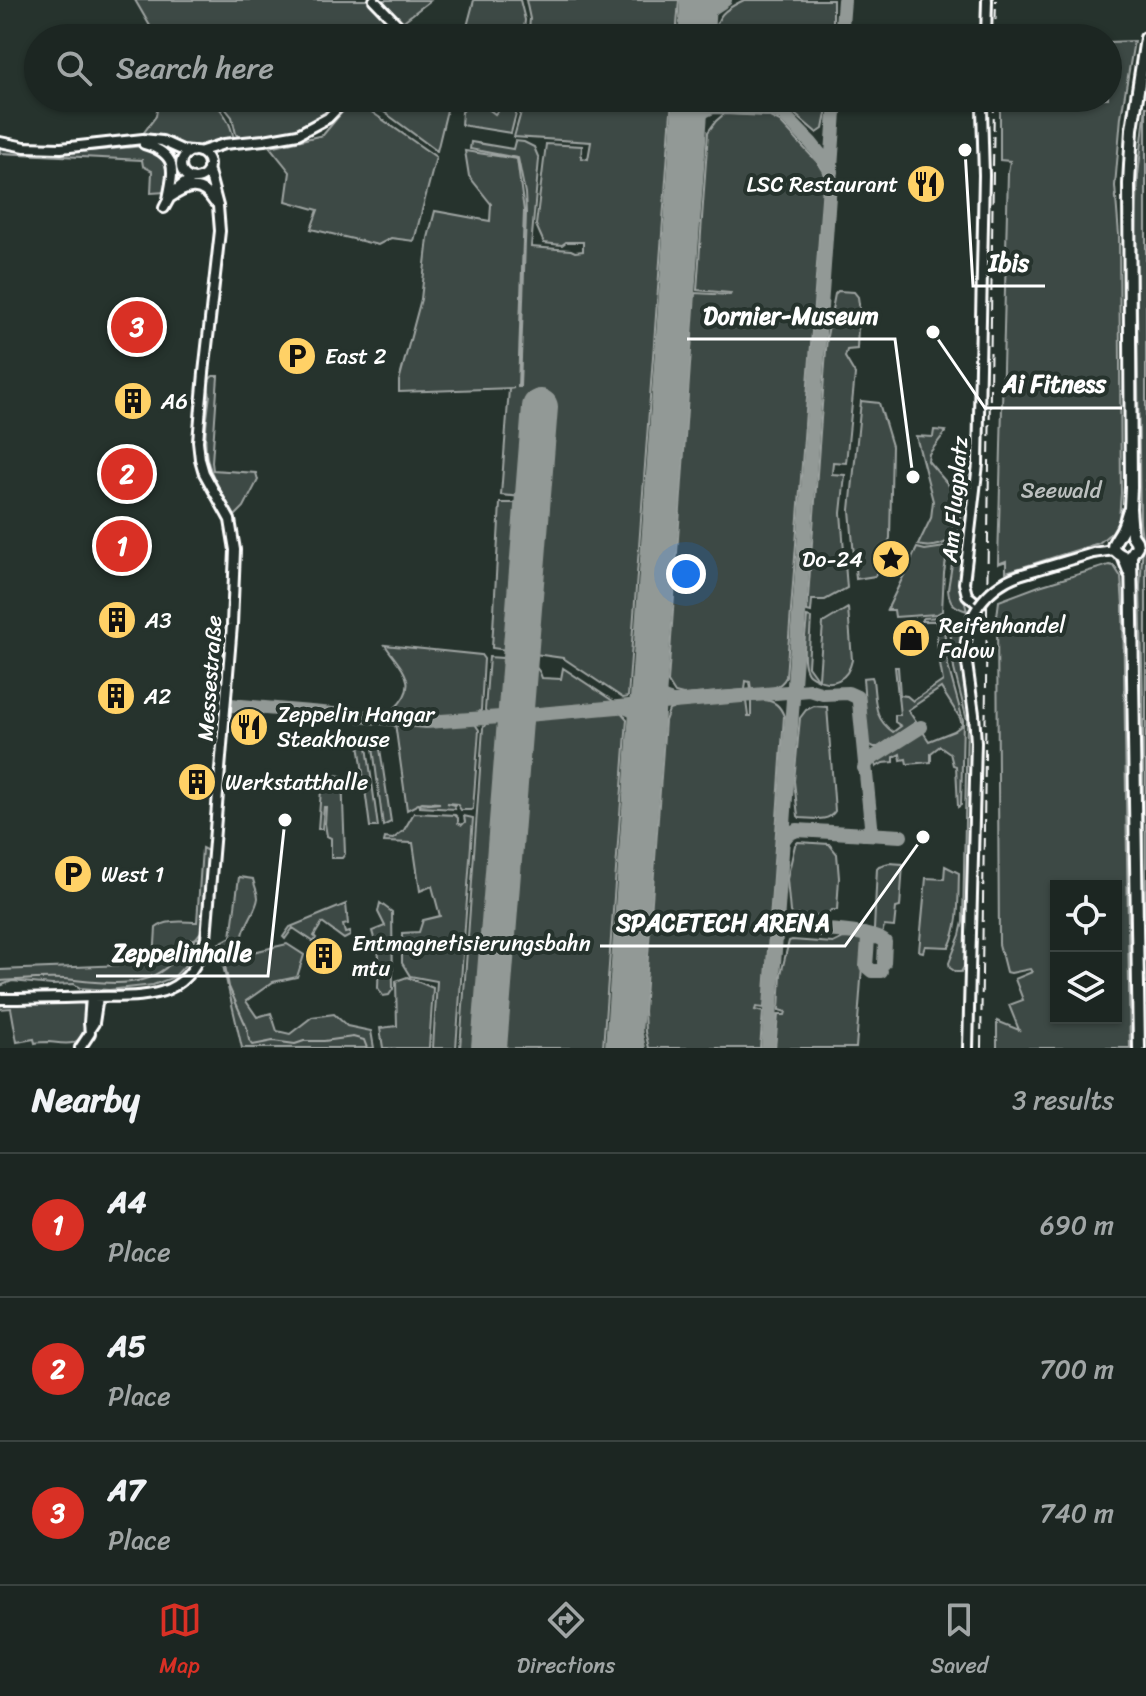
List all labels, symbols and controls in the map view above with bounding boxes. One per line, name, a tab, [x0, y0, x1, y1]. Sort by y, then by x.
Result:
search box	[24, 24, 1122, 112]
text: Search here	[116, 41, 274, 95]
icon: search	[52, 46, 96, 90]
restaurant icon: LSC Restaurant	[905, 163, 947, 205]
place label: LSC Restaurant	[746, 165, 898, 204]
callout: Ibis	[973, 238, 1045, 286]
text: Ibis	[987, 242, 1030, 284]
callout: Dornier-Museum	[687, 291, 895, 339]
text: Dornier-Museum	[703, 295, 879, 337]
pin: 3	[111, 297, 163, 357]
parking icon: East 2	[276, 335, 318, 377]
place label: East 2	[325, 337, 387, 376]
callout: Ai Fitness	[985, 360, 1122, 408]
text: Ai Fitness	[1001, 363, 1107, 405]
building icon: A6	[112, 380, 154, 422]
place label: A6	[160, 382, 188, 421]
street label: Am Flugplatz	[929, 434, 979, 565]
pin: 2	[101, 444, 153, 504]
park label: Seewald	[1021, 471, 1103, 510]
pin: 1	[96, 516, 148, 576]
place icon: Do-24	[870, 538, 912, 580]
place label: Do-24	[802, 540, 863, 579]
your location	[666, 554, 706, 594]
building icon: A3	[96, 599, 138, 641]
place label: A3	[144, 601, 172, 640]
place label: Reifenhandel Falow	[939, 606, 1066, 670]
street label: Messestraße	[186, 614, 233, 742]
shop icon: Reifenhandel Falow	[890, 617, 932, 659]
building icon: A2	[95, 675, 137, 717]
place label: A2	[143, 677, 171, 716]
place label: Zeppelin Hangar Steakhouse	[277, 695, 436, 759]
restaurant icon: Zeppelin Hangar Steakhouse	[228, 706, 270, 748]
building icon: Werkstatthalle	[176, 761, 218, 803]
place label: Werkstatthalle	[225, 763, 368, 802]
parking icon: West 1	[52, 853, 94, 895]
place label: West 1	[101, 855, 164, 894]
map controls	[1050, 880, 1122, 1024]
button: locate	[1050, 880, 1122, 952]
callout: SPACETECH ARENA	[600, 898, 845, 946]
text: SPACETECH ARENA	[615, 902, 830, 944]
place label: Entmagnetisierungsbahn mtu	[352, 924, 591, 988]
callout: Zeppelinhalle	[96, 928, 268, 976]
text: Zeppelinhalle	[111, 932, 253, 974]
building icon: Entmagnetisierungsbahn mtu	[303, 935, 345, 977]
button: layers	[1050, 952, 1122, 1024]
text: Nearby	[32, 1070, 140, 1130]
text: 3 results	[1012, 1077, 1114, 1123]
text: A4	[108, 1175, 146, 1229]
text: 1	[52, 1202, 64, 1248]
text: 690 m	[1040, 1202, 1114, 1248]
text: Place	[108, 1229, 171, 1275]
text: A5	[108, 1319, 146, 1373]
text: 2	[50, 1346, 66, 1392]
text: 700 m	[1040, 1346, 1114, 1392]
text: Place	[108, 1373, 171, 1419]
text: A7	[108, 1463, 145, 1517]
text: 3	[51, 1490, 65, 1536]
text: 740 m	[1040, 1490, 1114, 1536]
text: Place	[108, 1517, 171, 1563]
tab: Map	[158, 1598, 202, 1685]
tab: Directions	[517, 1598, 615, 1685]
tab: Saved	[930, 1598, 988, 1685]

